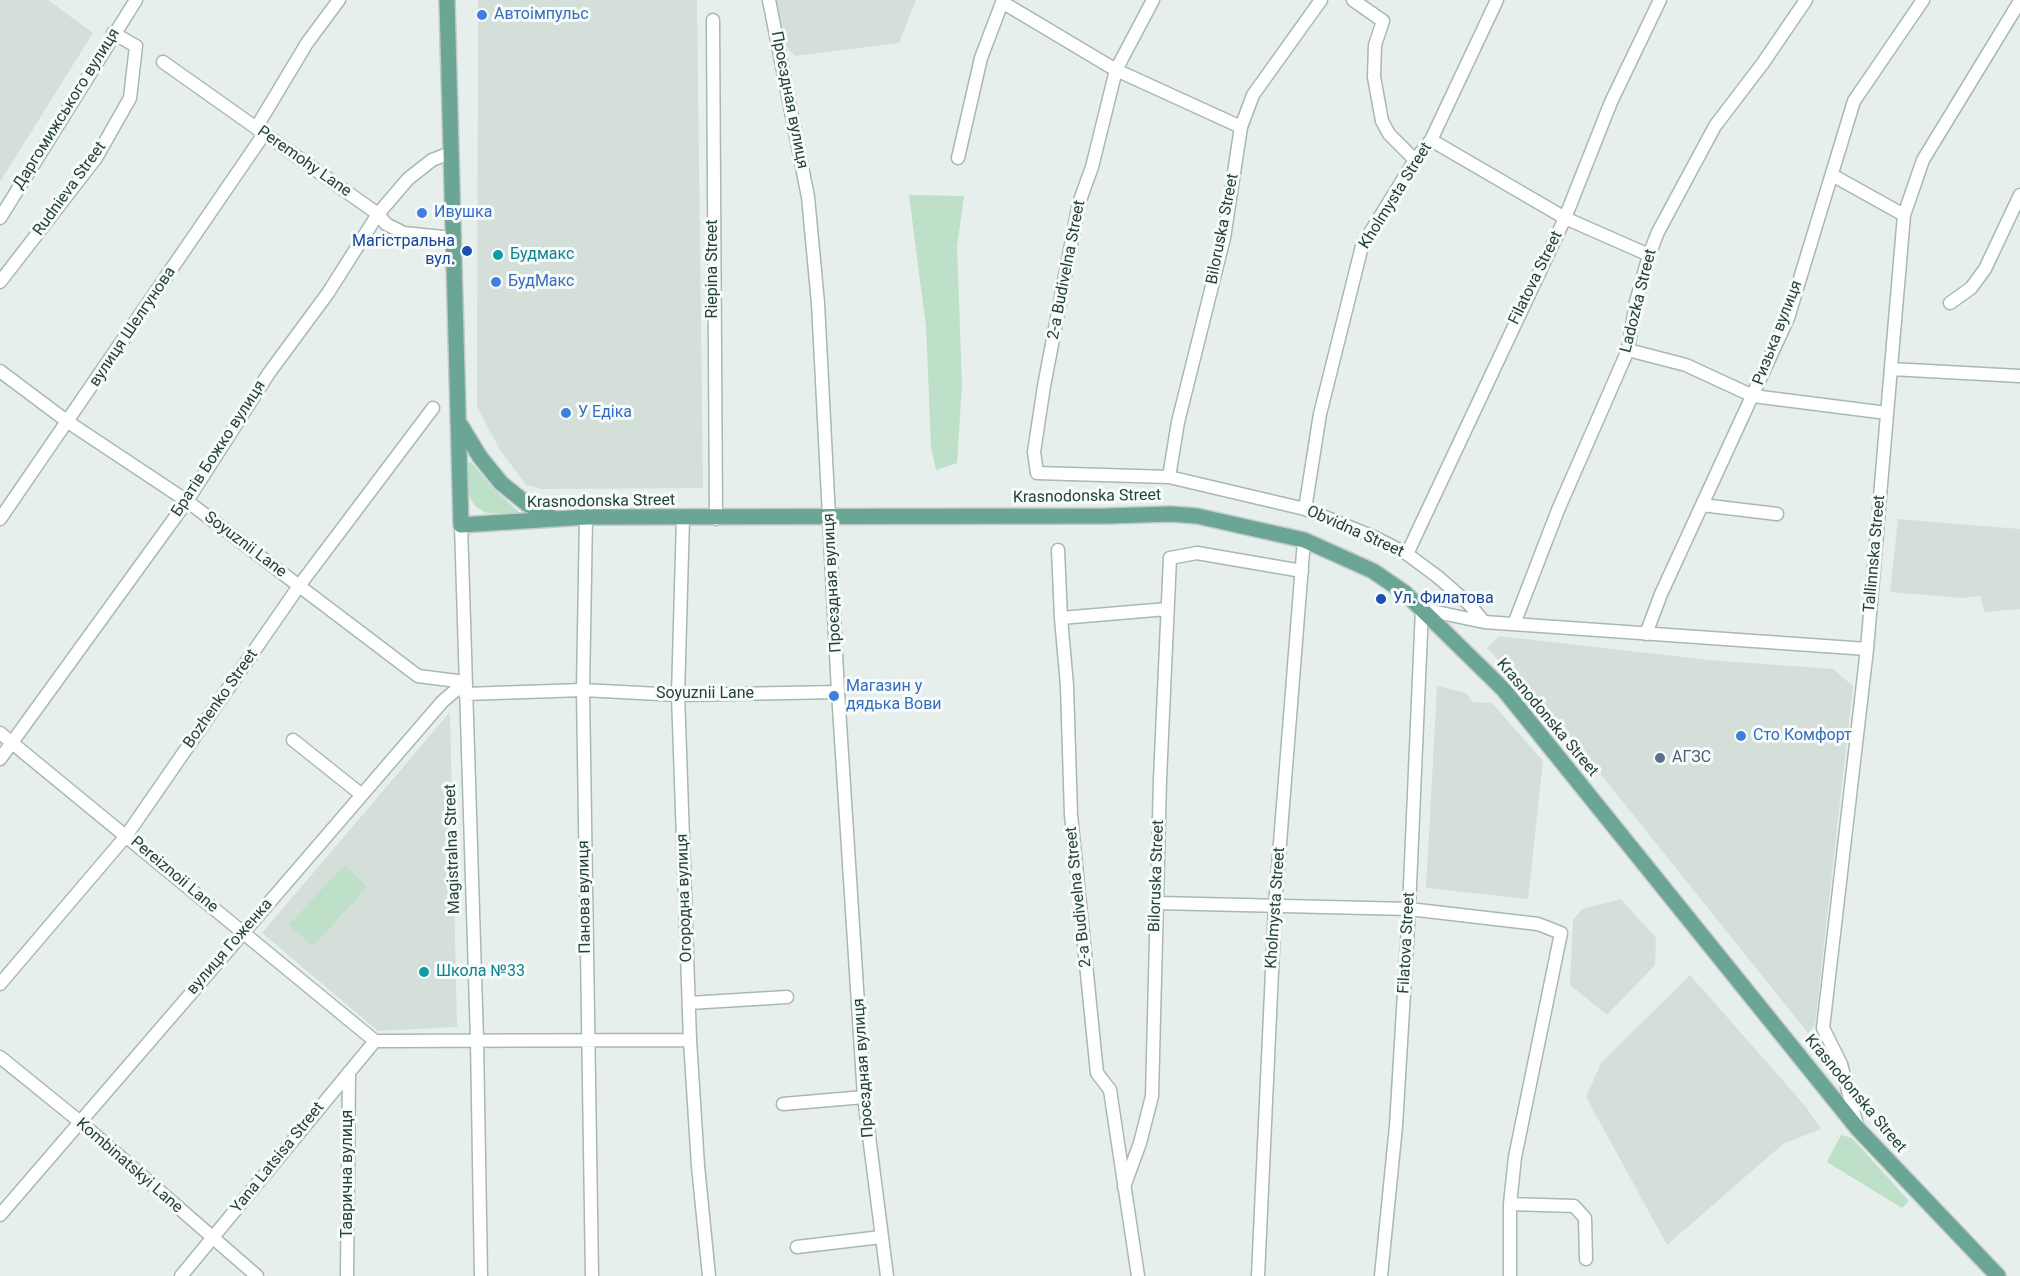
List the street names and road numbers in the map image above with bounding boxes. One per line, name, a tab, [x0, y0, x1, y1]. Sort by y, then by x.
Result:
street label: Даргомижського вулиця	[10, 25, 124, 193]
street label: Проєздная вулиця	[766, 30, 812, 170]
street label: Peremohy Lane	[253, 122, 355, 202]
street label: Rudnieva Street	[30, 138, 110, 240]
street label: Kholmysta Street	[1356, 139, 1436, 253]
street label: Biloruska Street	[1203, 172, 1243, 286]
street label: 2-a Budivelna Street	[1044, 199, 1090, 341]
street label: Riepina Street	[703, 220, 723, 318]
street label: Filatova Street	[1505, 228, 1567, 328]
street label: Ladozka Street	[1617, 247, 1661, 355]
street label: вулиця Шелгунова	[86, 263, 180, 391]
street label: Ризька вулиця	[1749, 278, 1807, 388]
street label: Братів Божко вулиця	[168, 377, 270, 521]
street label: Krasnodonska Street	[1013, 486, 1161, 508]
street label: Krasnodonska Street	[527, 491, 675, 513]
street label: Tallinnska Street	[1860, 494, 1890, 614]
street label: Obvidna Street	[1303, 502, 1407, 562]
street label: Soyuznii Lane	[200, 508, 290, 582]
street label: Проєздная вулиця	[820, 513, 846, 653]
street label: Bozhenko Street	[180, 646, 262, 752]
street label: Krasnodonska Street	[1492, 655, 1602, 781]
street label: Soyuznii Lane	[656, 684, 754, 704]
street label: Magistralna Street	[441, 783, 465, 915]
street label: Biloruska Street	[1145, 820, 1169, 932]
street label: 2-a Budivelna Street	[1062, 826, 1096, 968]
street label: Pereiznoii Lane	[126, 833, 222, 917]
street label: Огородна вулиця	[673, 833, 697, 963]
street label: Панова вулиця	[574, 840, 596, 954]
street label: Kholmysta Street	[1262, 847, 1290, 969]
street label: Filatova Street	[1395, 892, 1419, 994]
street label: вулиця Гоженка	[183, 895, 277, 999]
street label: Проєздная вулиця	[850, 998, 878, 1138]
street label: Krasnodonska Street	[1800, 1031, 1910, 1157]
street label: Yana Latsisa Street	[227, 1099, 329, 1217]
street label: Таврична вулиця	[338, 1110, 358, 1238]
street label: Kombinatskyi Lane	[72, 1114, 186, 1218]

